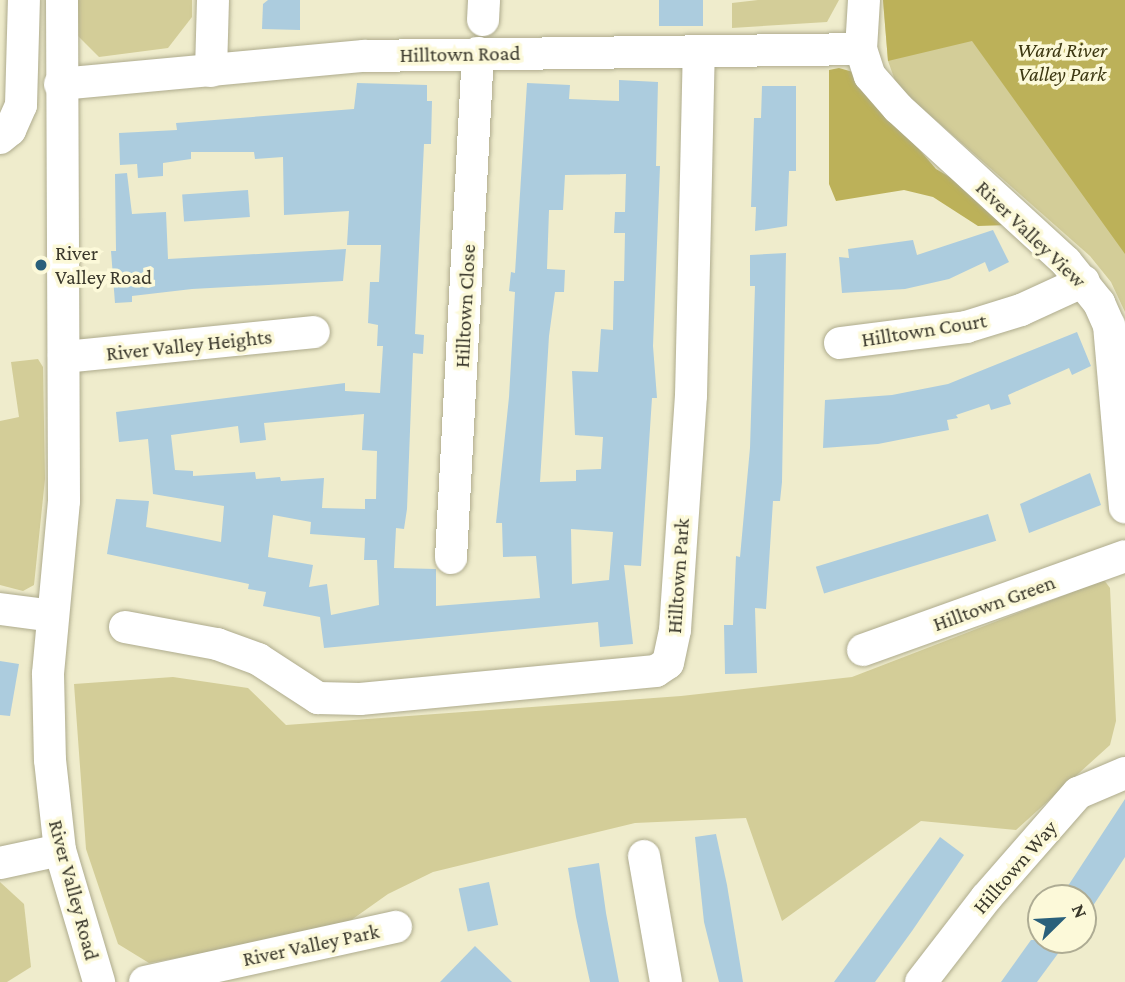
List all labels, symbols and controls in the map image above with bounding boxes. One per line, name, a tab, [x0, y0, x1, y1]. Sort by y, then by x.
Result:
park label: Ward River Valley Park	[1017, 37, 1107, 87]
street label: Hilltown Road	[399, 40, 521, 68]
street label: River Valley View	[971, 175, 1091, 293]
place label: River Valley Road	[55, 240, 152, 290]
street label: Hilltown Close	[449, 243, 481, 369]
marker: River Valley Road	[33, 257, 49, 273]
street label: Hilltown Court	[860, 308, 988, 352]
street label: River Valley Heights	[105, 324, 273, 366]
street label: Hilltown Park	[661, 518, 695, 634]
street label: Hilltown Green	[929, 569, 1059, 637]
street label: Hilltown Way	[967, 815, 1063, 919]
street label: River Valley Road	[43, 817, 105, 963]
north arrow	[1027, 884, 1097, 954]
text: N	[1068, 901, 1092, 921]
street label: River Valley Park	[240, 918, 382, 972]

